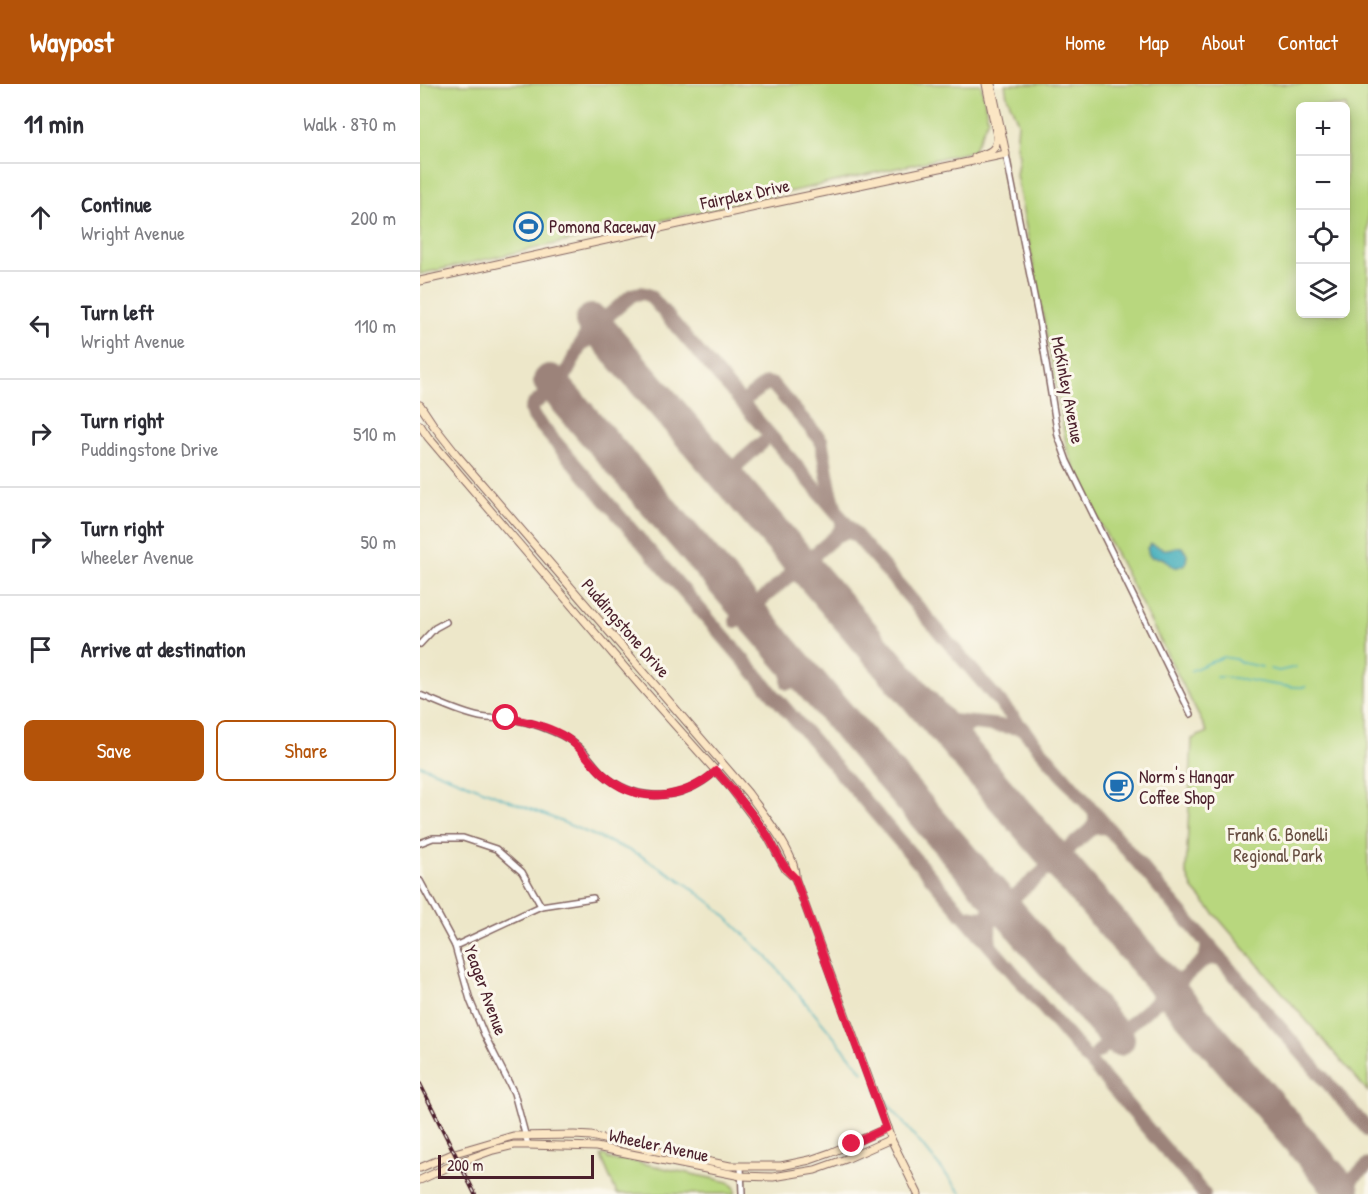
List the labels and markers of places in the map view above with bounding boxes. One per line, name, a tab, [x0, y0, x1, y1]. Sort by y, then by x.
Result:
sports icon: Pomona Raceway	[512, 210, 544, 242]
place label: Pomona Raceway	[549, 214, 657, 239]
place label: Norm's Hangar Coffee Shop	[1139, 764, 1235, 810]
cafe icon: Norm's Hangar Coffee Shop	[1102, 770, 1134, 802]

